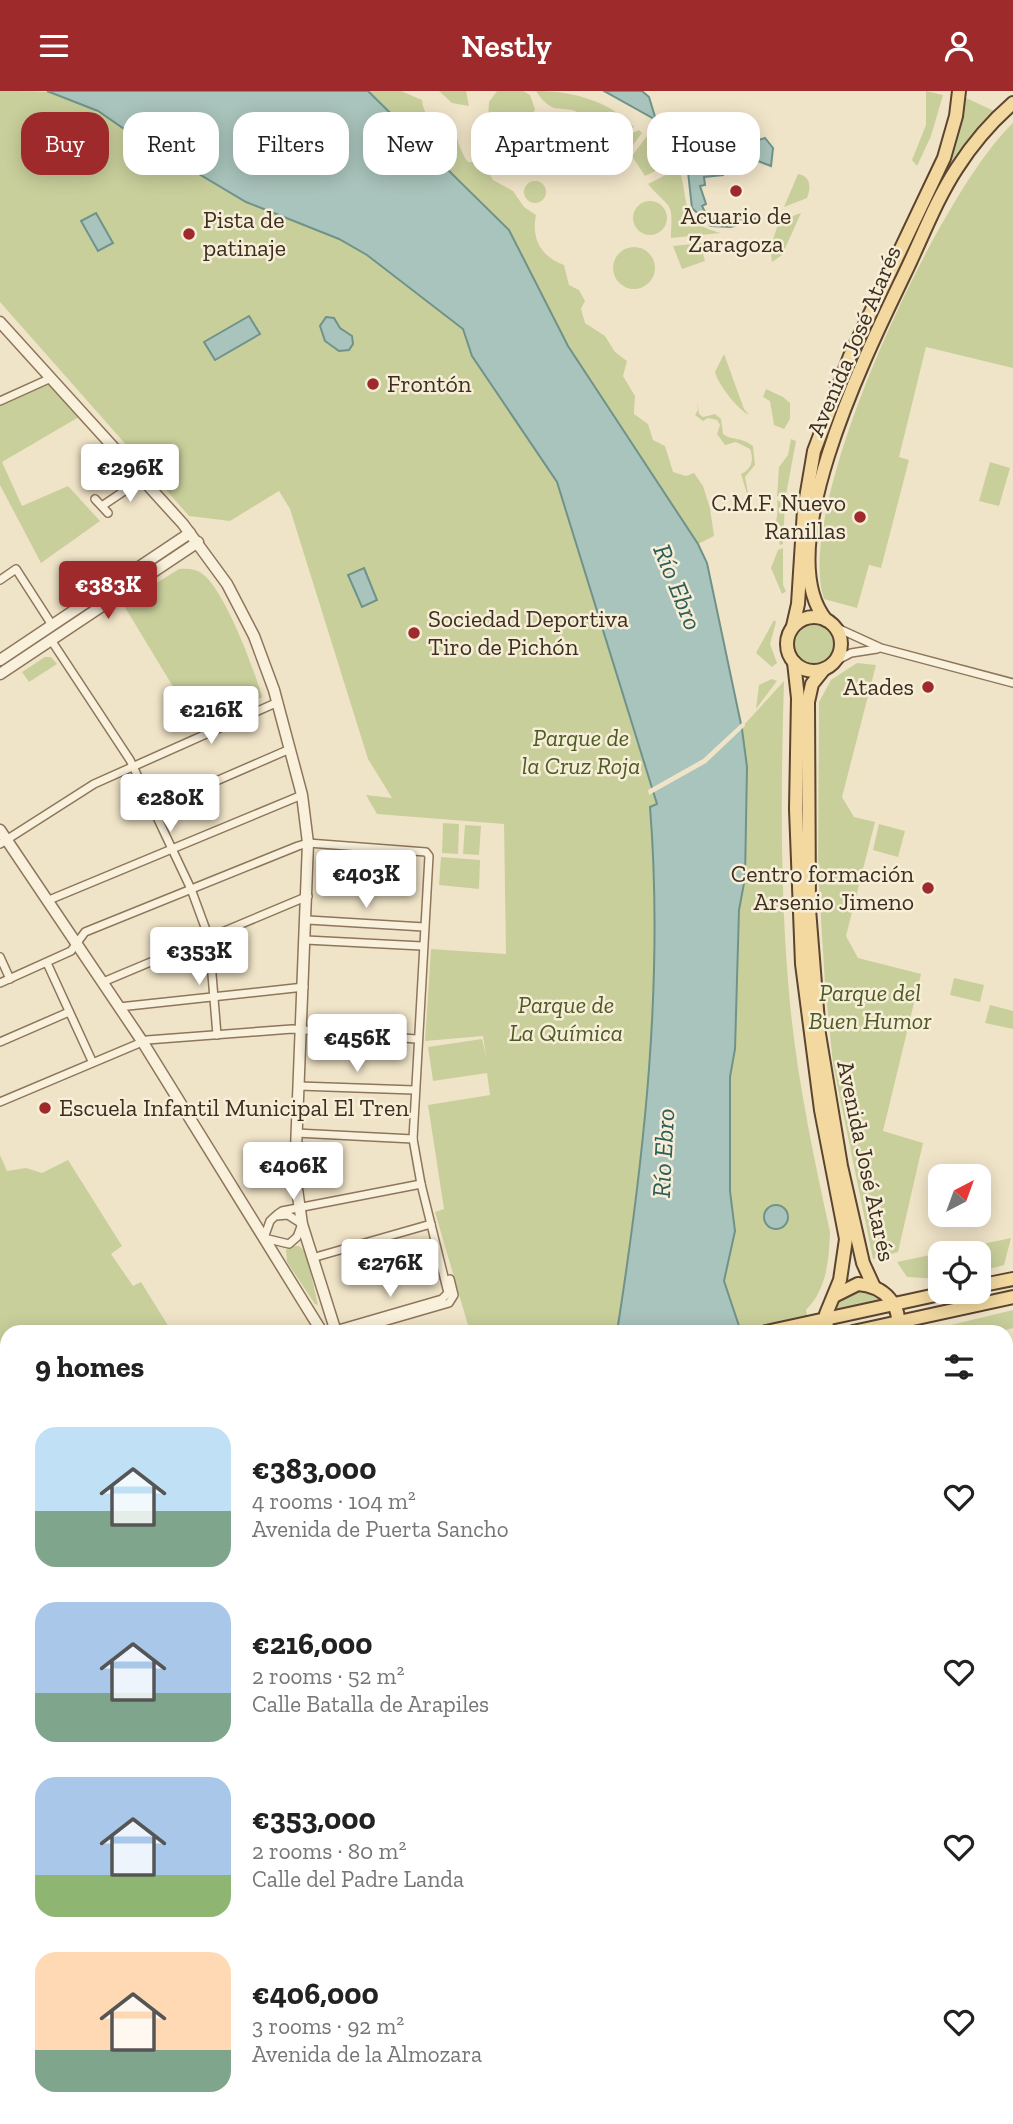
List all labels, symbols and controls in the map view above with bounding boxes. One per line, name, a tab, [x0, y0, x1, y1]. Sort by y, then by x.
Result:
icon: menu	[35, 27, 73, 65]
text: Nestly	[461, 27, 552, 65]
icon: person	[940, 27, 978, 65]
chip: Buy	[21, 112, 109, 175]
chip: Rent	[123, 112, 219, 175]
chip: Filters	[233, 112, 349, 175]
chip: New	[363, 112, 457, 175]
chip: Apartment	[471, 112, 633, 175]
chip: House	[647, 112, 760, 175]
marker: Acuario de Zaragoza	[728, 183, 744, 199]
place label: Acuario de Zaragoza	[681, 201, 791, 258]
place label: Pista de patinaje	[203, 205, 286, 262]
marker: Pista de patinaje	[181, 226, 197, 242]
street label: Avenida José Atarés	[800, 241, 907, 441]
place label: Frontón	[387, 369, 472, 398]
marker: Frontón	[365, 376, 381, 392]
pin: €296K	[81, 445, 179, 504]
text: €296K	[97, 453, 163, 481]
place label: C.M.F. Nuevo Ranillas	[711, 488, 846, 545]
marker: C.M.F. Nuevo Ranillas	[852, 509, 868, 525]
water label: Río Ebro	[646, 539, 710, 635]
pin: €383K	[59, 561, 157, 621]
text: €383K	[75, 570, 141, 598]
place label: Sociedad Deportiva Tiro de Pichón	[428, 604, 629, 661]
marker: Sociedad Deportiva Tiro de Pichón	[406, 625, 422, 641]
place label: Atades	[843, 672, 914, 701]
marker: Atades	[920, 679, 936, 695]
pin: €216K	[162, 687, 260, 746]
text: €216K	[179, 695, 243, 723]
park label: Parque de la Cruz Roja	[522, 723, 640, 780]
pin: €280K	[121, 775, 219, 834]
text: €280K	[136, 783, 204, 811]
pin: €403K	[317, 851, 415, 910]
text: €403K	[332, 859, 400, 887]
place label: Centro formación Arsenio Jimeno	[731, 859, 914, 916]
marker: Centro formación Arsenio Jimeno	[920, 880, 936, 896]
pin: €353K	[150, 927, 248, 987]
text: €353K	[166, 936, 232, 964]
park label: Parque del Buen Humor	[808, 978, 932, 1035]
park label: Parque de La Química	[509, 990, 623, 1047]
pin: €456K	[308, 1014, 406, 1074]
text: €456K	[324, 1023, 390, 1051]
street label: Avenida José Atarés	[831, 1058, 902, 1264]
place label: Escuela Infantil Municipal El Tren	[59, 1093, 409, 1122]
marker: Escuela Infantil Municipal El Tren	[37, 1100, 53, 1116]
water label: Río Ebro	[645, 1107, 681, 1199]
pin: €406K	[244, 1143, 342, 1202]
text: €406K	[259, 1151, 327, 1179]
north arrow	[928, 1164, 990, 1227]
map controls	[928, 1164, 991, 1304]
pin: €276K	[341, 1239, 439, 1299]
button: locate	[928, 1241, 991, 1304]
text: €276K	[357, 1248, 423, 1276]
icon: filters	[940, 1348, 978, 1386]
text: 9 homes	[35, 1349, 144, 1385]
text: €383,000	[252, 1451, 376, 1487]
icon: home	[91, 1455, 175, 1539]
icon: heart	[940, 1478, 978, 1516]
text: 4 rooms · 104 m²	[252, 1487, 416, 1515]
text: Avenida de Puerta Sancho	[252, 1515, 509, 1543]
text: €216,000	[252, 1626, 373, 1662]
icon: home	[91, 1630, 175, 1714]
icon: heart	[940, 1653, 978, 1691]
text: 2 rooms · 52 m²	[252, 1662, 404, 1690]
text: Calle Batalla de Arapiles	[252, 1690, 489, 1718]
text: €353,000	[252, 1801, 376, 1837]
icon: home	[91, 1805, 175, 1889]
icon: heart	[940, 1828, 978, 1866]
text: 2 rooms · 80 m²	[252, 1837, 406, 1865]
text: Calle del Padre Landa	[252, 1865, 464, 1893]
text: €406,000	[252, 1976, 379, 2012]
icon: home	[91, 1980, 175, 2064]
icon: heart	[940, 2003, 978, 2041]
text: 3 rooms · 92 m²	[252, 2012, 404, 2040]
text: Avenida de la Almozara	[252, 2040, 482, 2068]

